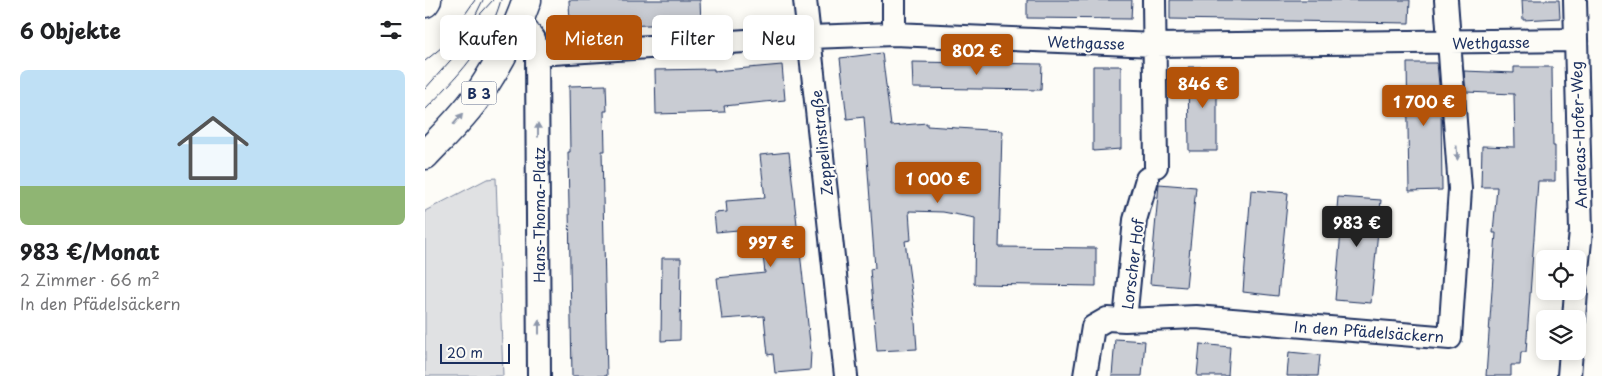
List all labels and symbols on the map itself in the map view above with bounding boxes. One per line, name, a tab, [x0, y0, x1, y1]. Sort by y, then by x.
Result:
street label: Wethgasse	[1047, 29, 1125, 55]
street label: Wethgasse	[1452, 30, 1530, 54]
pin: 802 €	[942, 34, 1012, 76]
street label: Andreas-Hofer-Weg	[1564, 61, 1592, 209]
pin: 846 €	[1168, 66, 1238, 109]
road number: B 3	[461, 82, 497, 105]
pin: 1 700 €	[1378, 84, 1470, 127]
street label: Zeppelinstraße	[804, 89, 838, 197]
one-way arrow	[453, 113, 464, 126]
one-way arrow	[534, 122, 542, 138]
one-way arrow	[1453, 146, 1461, 162]
street label: Hans-Thoma-Platz	[527, 147, 550, 283]
pin: 1 000 €	[892, 162, 984, 204]
pin: 983 €	[1322, 206, 1392, 248]
street label: Lorscher Hof	[1115, 216, 1149, 311]
pin: 997 €	[736, 226, 806, 268]
street label: In den Pfädelsäckern	[1293, 314, 1445, 348]
one-way arrow	[535, 319, 543, 335]
scale bar	[440, 341, 510, 364]

